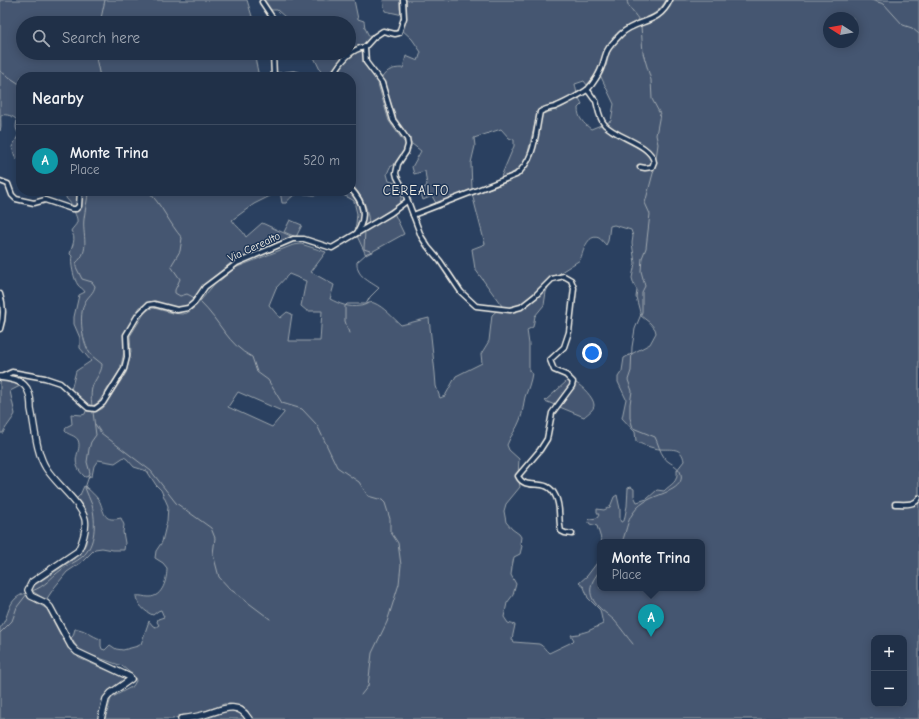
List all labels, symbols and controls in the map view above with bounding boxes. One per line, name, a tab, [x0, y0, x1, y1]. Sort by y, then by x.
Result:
north arrow	[823, 12, 859, 48]
search box	[16, 16, 356, 60]
icon: search	[30, 27, 52, 49]
text: Search here	[62, 29, 140, 47]
text: Nearby	[32, 89, 83, 108]
text: Monte Trina	[70, 144, 149, 162]
text: A	[41, 153, 49, 168]
text: 520 m	[303, 153, 340, 168]
text: Place	[70, 162, 100, 177]
district label: CEREALTO	[383, 183, 449, 198]
street label: Via Cerealto	[226, 229, 282, 265]
your location	[582, 343, 602, 363]
popup	[597, 539, 705, 591]
text: Monte Trina	[612, 549, 690, 567]
text: Place	[612, 567, 641, 582]
pin: A	[638, 604, 664, 637]
map controls	[871, 635, 907, 707]
button: +	[871, 635, 907, 671]
button: −	[871, 671, 907, 707]

